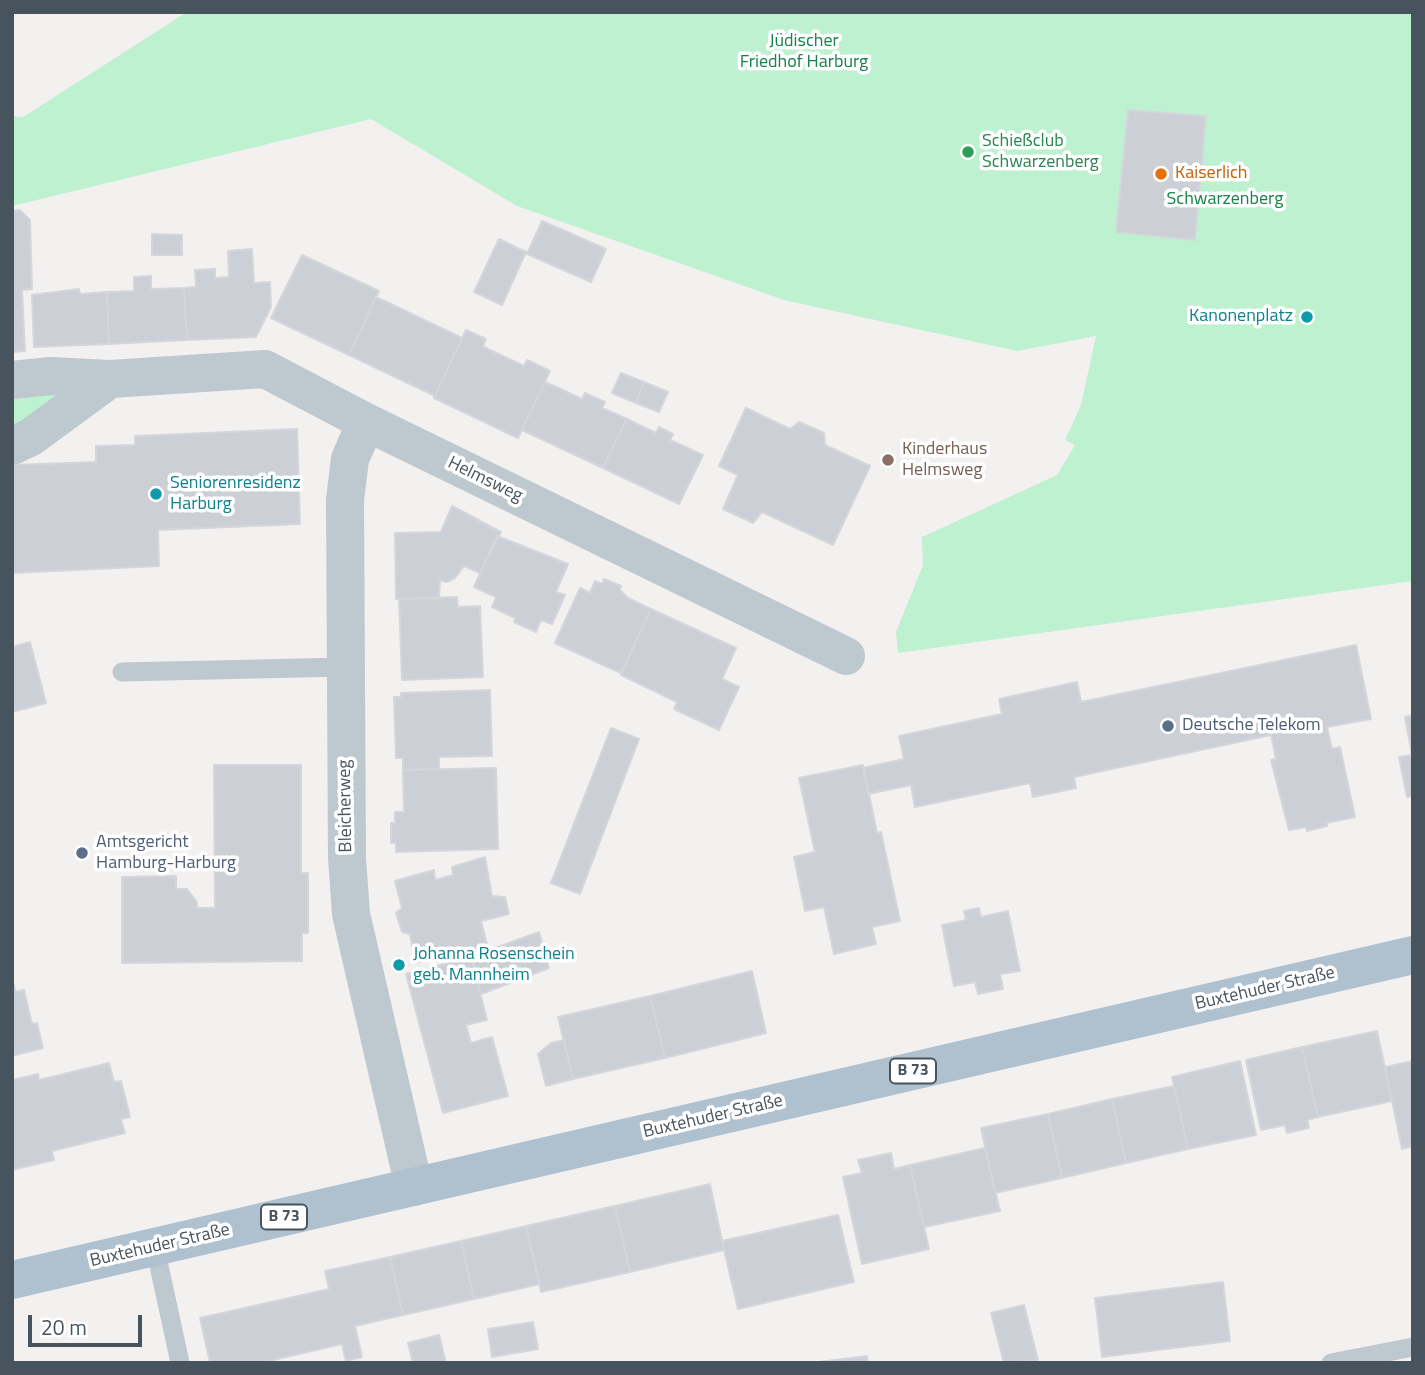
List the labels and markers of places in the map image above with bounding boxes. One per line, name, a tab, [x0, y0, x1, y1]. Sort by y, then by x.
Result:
place label: Schießclub Schwarzenberg	[982, 131, 1099, 174]
marker: Schießclub Schwarzenberg	[960, 144, 976, 160]
place label: Kaiserlich	[1175, 163, 1248, 185]
marker: Kaiserlich	[1153, 166, 1169, 182]
place label: Kanonenplatz	[1189, 306, 1293, 328]
marker: Kanonenplatz	[1299, 309, 1315, 325]
place label: Kinderhaus Helmsweg	[902, 439, 987, 482]
marker: Kinderhaus Helmsweg	[880, 452, 896, 468]
place label: Seniorenresidenz Harburg	[170, 473, 301, 516]
marker: Seniorenresidenz Harburg	[148, 486, 164, 502]
place label: Deutsche Telekom	[1182, 715, 1321, 737]
marker: Deutsche Telekom	[1160, 718, 1176, 734]
place label: Amtsgericht Hamburg-Harburg	[96, 832, 236, 874]
marker: Amtsgericht Hamburg-Harburg	[74, 845, 90, 861]
place label: Johanna Rosenschein geb. Mannheim	[413, 944, 575, 986]
marker: Johanna Rosenschein geb. Mannheim	[391, 957, 407, 973]

